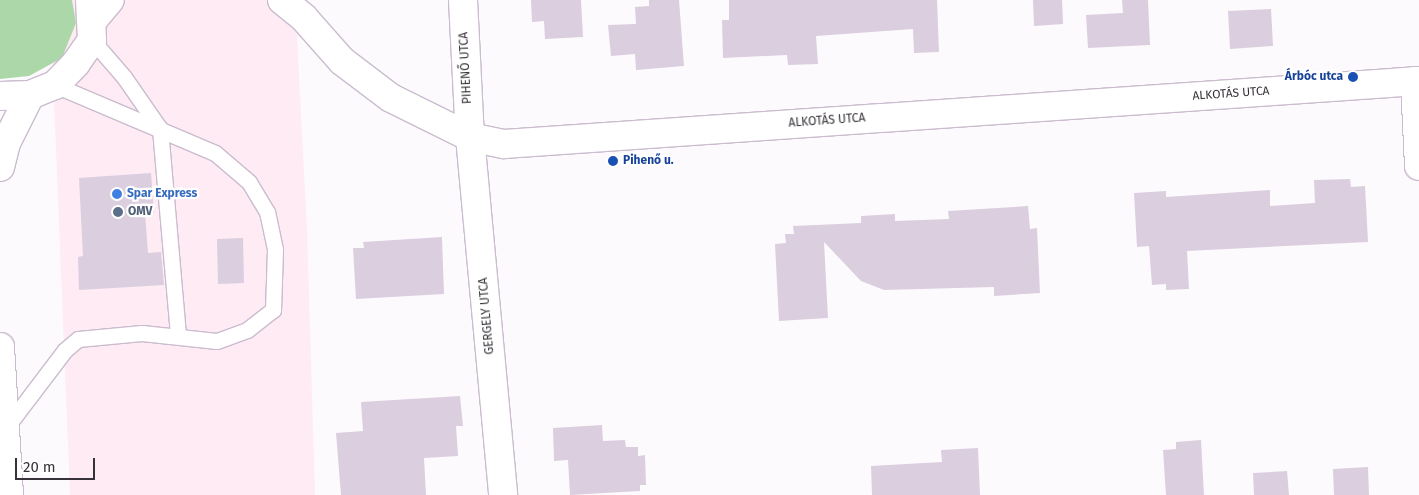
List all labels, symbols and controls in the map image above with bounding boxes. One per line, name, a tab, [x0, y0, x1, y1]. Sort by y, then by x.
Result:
street label: PIHENŐ UTCA	[457, 32, 475, 104]
place label: Árbóc utca	[1285, 70, 1343, 84]
marker: Árbóc utca	[1347, 71, 1359, 83]
street label: ALKOTÁS UTCA	[1192, 84, 1270, 104]
street label: ALKOTÁS UTCA	[788, 111, 866, 131]
place label: Pihenő u.	[623, 154, 674, 168]
marker: Pihenő u.	[607, 155, 619, 167]
place label: Spar Express	[127, 187, 197, 201]
marker: Spar Express	[111, 188, 123, 200]
place label: OMV	[128, 205, 152, 219]
marker: OMV	[112, 206, 124, 218]
street label: GERGELY UTCA	[476, 277, 498, 355]
scale bar	[18, 448, 98, 480]
text: 20 m	[23, 458, 56, 476]

